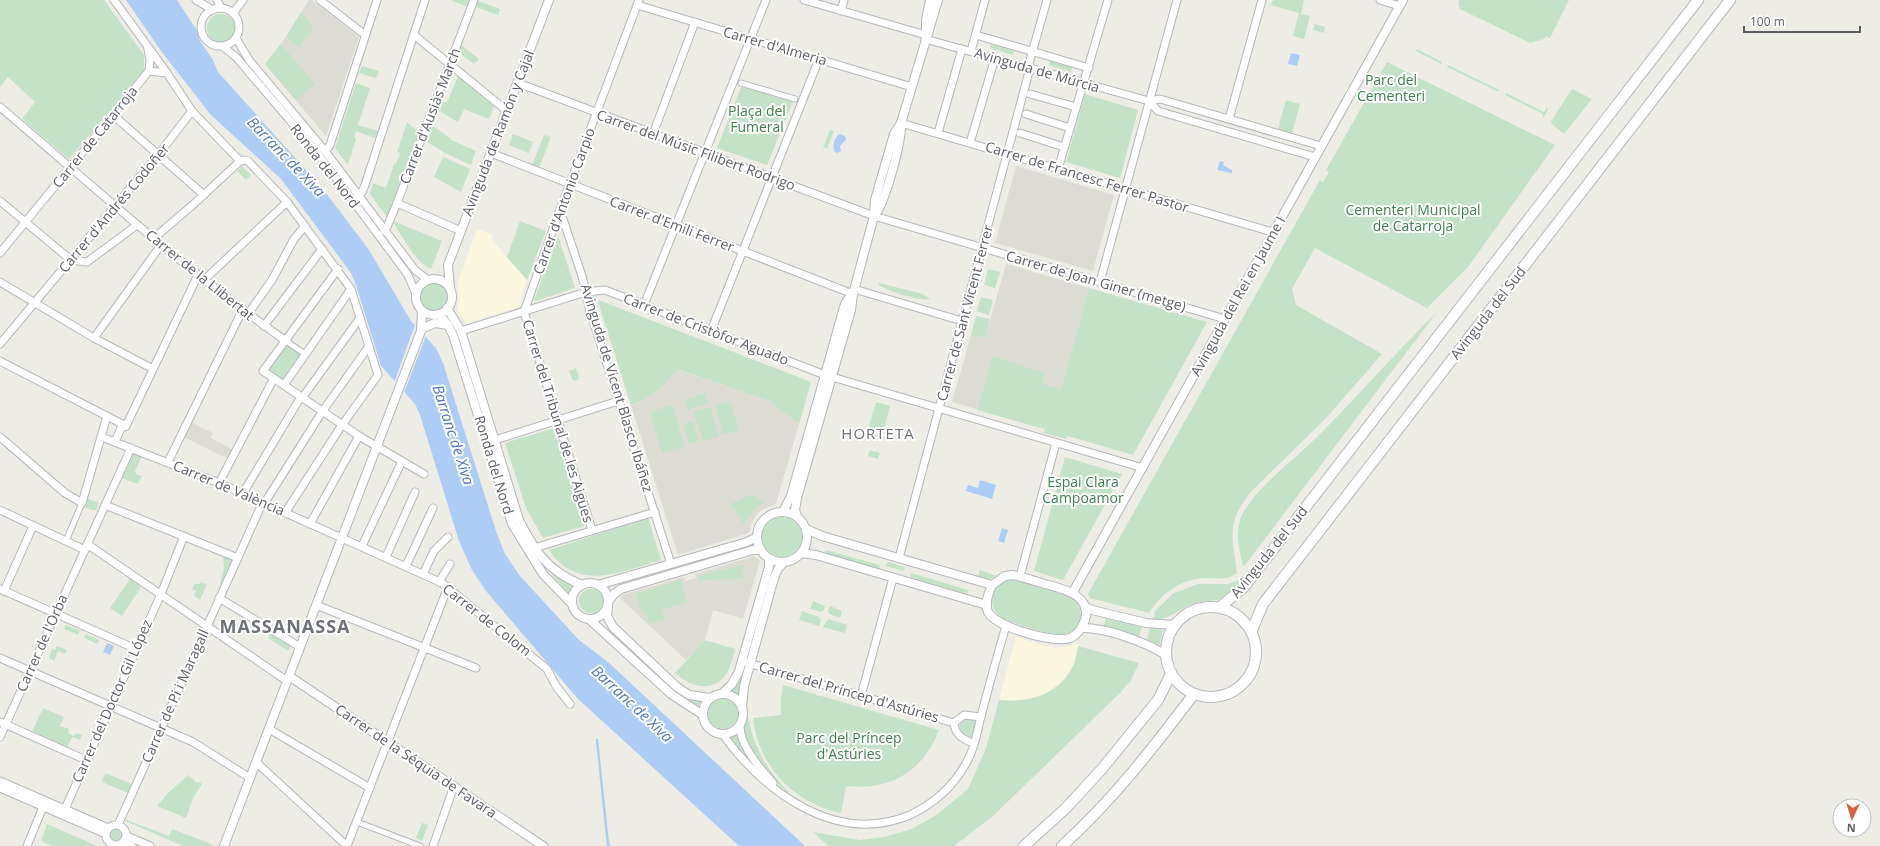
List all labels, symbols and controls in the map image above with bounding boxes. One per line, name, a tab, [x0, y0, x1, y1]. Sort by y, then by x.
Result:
scale bar	[1744, 8, 1860, 34]
text: 100 m	[1750, 13, 1785, 30]
street label: Carrer d'Almeria	[721, 22, 829, 69]
street label: Avinguda de Múrcia	[972, 43, 1102, 96]
street label: Carrer d'Ausiàs March	[395, 45, 464, 186]
street label: Avinguda de Ramón y Cajal	[457, 47, 538, 219]
park label: Parc del Cementeri	[1357, 70, 1425, 105]
street label: Carrer de Catarroja	[48, 82, 142, 192]
park label: Plaça del Fumeral	[728, 101, 786, 136]
street label: Carrer del Músic Filibert Rodrigo	[594, 105, 798, 194]
water label: Barranc de Xiva	[243, 112, 330, 201]
street label: Ronda del Nord	[286, 119, 364, 212]
street label: Carrer d'Antonio Carpio	[528, 125, 599, 277]
street label: Carrer de Francesc Ferrer Pastor	[983, 136, 1192, 217]
street label: Carrer d'Andrés Codoñer	[54, 139, 174, 276]
street label: Carrer d'Emili Ferrer	[607, 191, 737, 256]
park label: Cementeri Municipal de Catarroja	[1345, 200, 1481, 235]
street label: Avinguda del Rei en Jaume I	[1186, 212, 1290, 379]
street label: Carrer de Sant Vicent Ferrer	[932, 222, 997, 403]
street label: Carrer de la Llibertat	[142, 225, 259, 324]
street label: Carrer de Joan Giner (metge)	[1004, 246, 1188, 315]
street label: Avinguda del Sud	[1445, 262, 1530, 363]
street label: Avinguda de Vicent Blasco Ibáñez	[577, 281, 658, 495]
street label: Carrer de Cristòfor Aguado	[621, 288, 792, 369]
street label: Carrer del Tribunal de les Aigües	[518, 317, 599, 525]
water label: Barranc de Xiva	[428, 382, 480, 488]
street label: Ronda del Nord	[470, 413, 519, 517]
district label: HORTETA	[841, 423, 915, 443]
street label: Carrer de València	[171, 455, 288, 520]
park label: Espai Clara Campoamor	[1042, 472, 1124, 507]
street label: Avinguda del Sud	[1226, 502, 1311, 601]
street label: Carrer de Colom	[439, 579, 536, 660]
street label: Carrer de l'Orba	[12, 591, 72, 695]
district label: MASSANASSA	[220, 614, 350, 638]
street label: Carrer del Doctor Gil López	[67, 616, 156, 785]
street label: Carrer de Pi i Maragall	[136, 626, 213, 766]
street label: Carrer del Príncep d'Astúries	[757, 657, 942, 726]
water label: Barranc de Xiva	[588, 660, 678, 746]
street label: Carrer de la Séquia de Favara	[332, 699, 501, 822]
park label: Parc del Príncep d'Astúries	[796, 728, 902, 763]
north arrow	[1832, 798, 1872, 838]
text: N	[1846, 821, 1856, 836]

